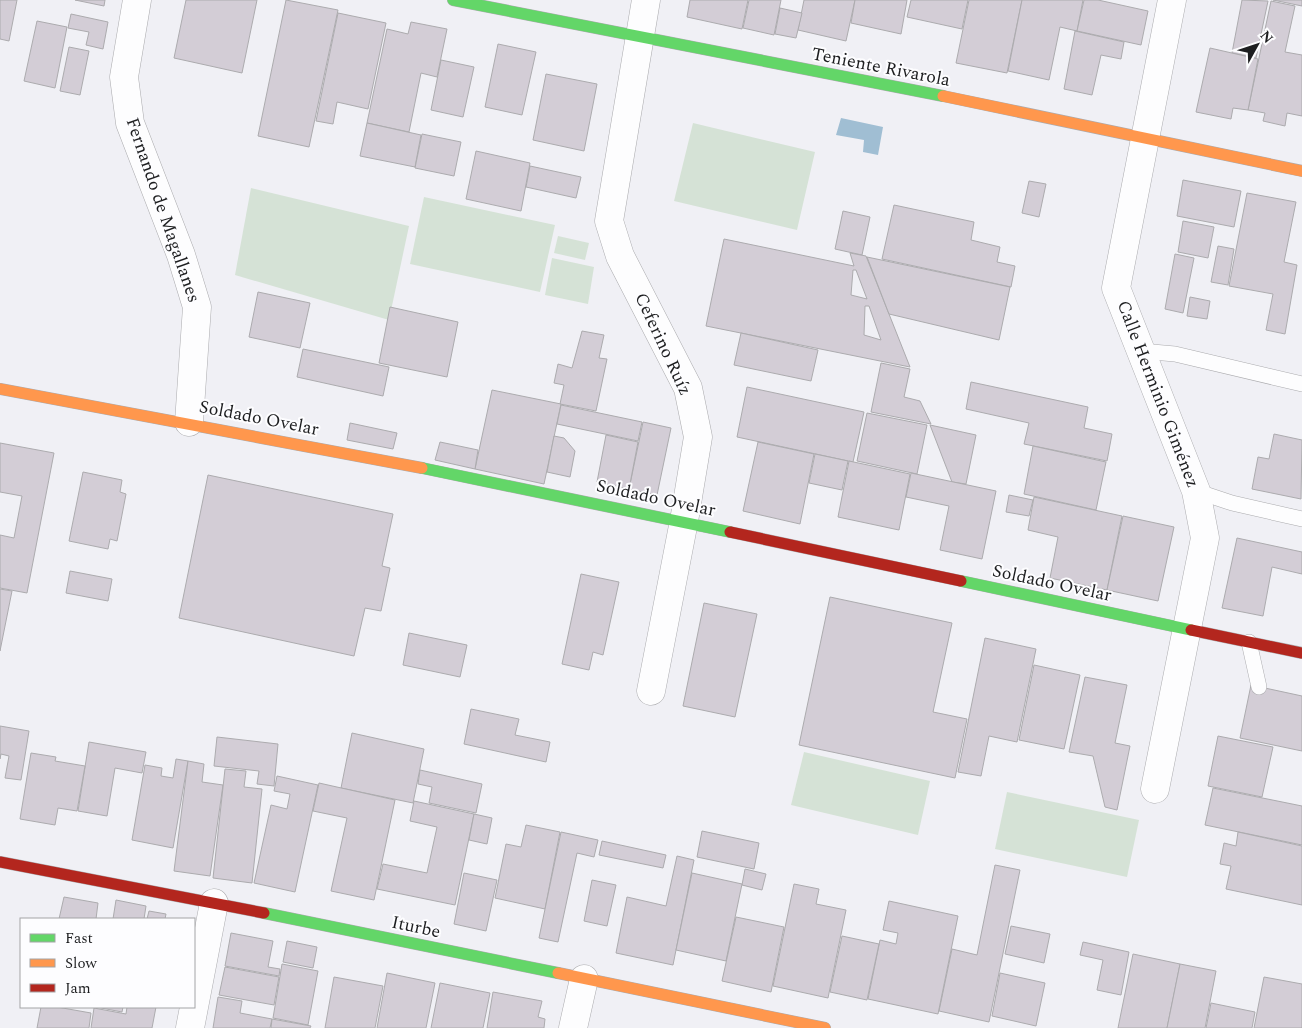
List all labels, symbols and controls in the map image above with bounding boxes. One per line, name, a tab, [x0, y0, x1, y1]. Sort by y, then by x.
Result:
north arrow	[1232, 20, 1282, 70]
text: N	[1255, 26, 1278, 48]
street label: Teniente Rivarola	[809, 40, 953, 94]
street label: Fernando de Magallanes	[119, 114, 207, 306]
street label: Ceferino Ruíz	[627, 288, 699, 400]
street label: Calle Herminio Giménez	[1110, 296, 1206, 492]
street label: Soldado Ovelar	[197, 393, 321, 443]
street label: Soldado Ovelar	[594, 472, 718, 524]
street label: Soldado Ovelar	[990, 557, 1114, 609]
street label: Iturbe	[389, 909, 443, 945]
legend	[20, 918, 195, 1008]
text: Fast	[65, 927, 93, 950]
text: Slow	[65, 952, 97, 975]
text: Jam	[65, 977, 91, 1000]

